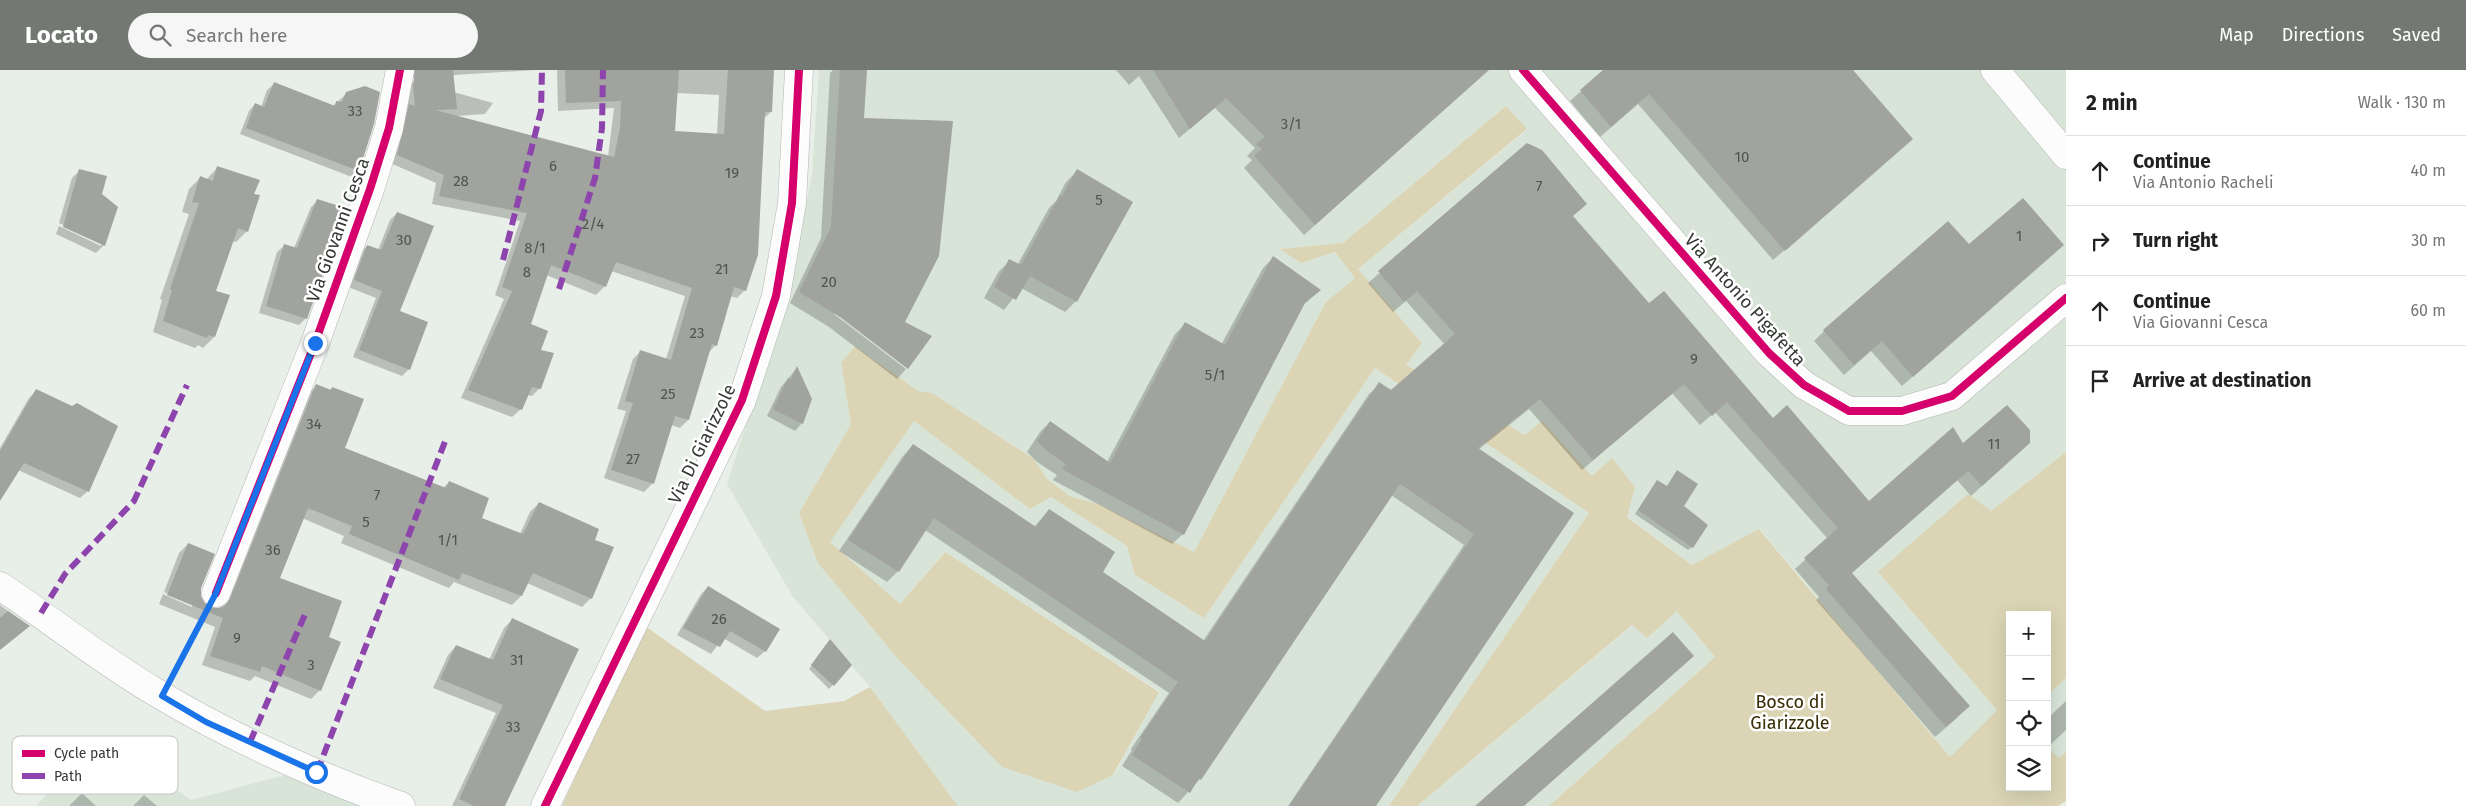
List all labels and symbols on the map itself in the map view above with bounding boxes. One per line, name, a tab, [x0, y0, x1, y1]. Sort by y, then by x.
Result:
house number: 33	[348, 102, 362, 120]
house number: 3/1	[1281, 115, 1301, 133]
house number: 10	[1735, 148, 1749, 166]
street label: Via Giovanni Cesca	[302, 155, 374, 305]
house number: 6	[549, 157, 557, 175]
house number: 19	[725, 164, 739, 182]
house number: 28	[453, 172, 469, 190]
house number: 7	[1536, 177, 1543, 195]
house number: 5	[1095, 191, 1103, 209]
house number: 2/4	[582, 215, 604, 233]
house number: 1	[2016, 227, 2022, 245]
street label: Via Antonio Pigafetta	[1680, 229, 1810, 371]
house number: 30	[396, 231, 412, 249]
house number: 8/1	[524, 239, 546, 257]
house number: 21	[715, 260, 729, 278]
house number: 8	[523, 263, 531, 281]
house number: 20	[821, 273, 837, 291]
house number: 23	[690, 324, 704, 342]
route end	[304, 332, 327, 355]
house number: 9	[1690, 350, 1698, 368]
house number: 5/1	[1205, 366, 1225, 384]
street label: Via Di Giarizzole	[664, 381, 740, 507]
house number: 25	[661, 385, 675, 403]
house number: 34	[306, 415, 322, 433]
house number: 11	[1988, 435, 2000, 453]
house number: 27	[626, 450, 640, 468]
house number: 7	[374, 486, 381, 504]
house number: 5	[362, 513, 370, 531]
house number: 1/1	[438, 531, 458, 549]
house number: 36	[265, 541, 281, 559]
house number: 26	[711, 610, 727, 628]
house number: 9	[233, 629, 241, 647]
house number: 31	[510, 651, 524, 669]
house number: 3	[307, 656, 315, 674]
park label: Bosco di Giarizzole	[1750, 691, 1830, 734]
house number: 33	[506, 718, 520, 736]
legend	[12, 736, 178, 794]
text: Cycle path	[54, 745, 119, 762]
route start	[305, 761, 328, 784]
text: Path	[54, 768, 82, 785]

